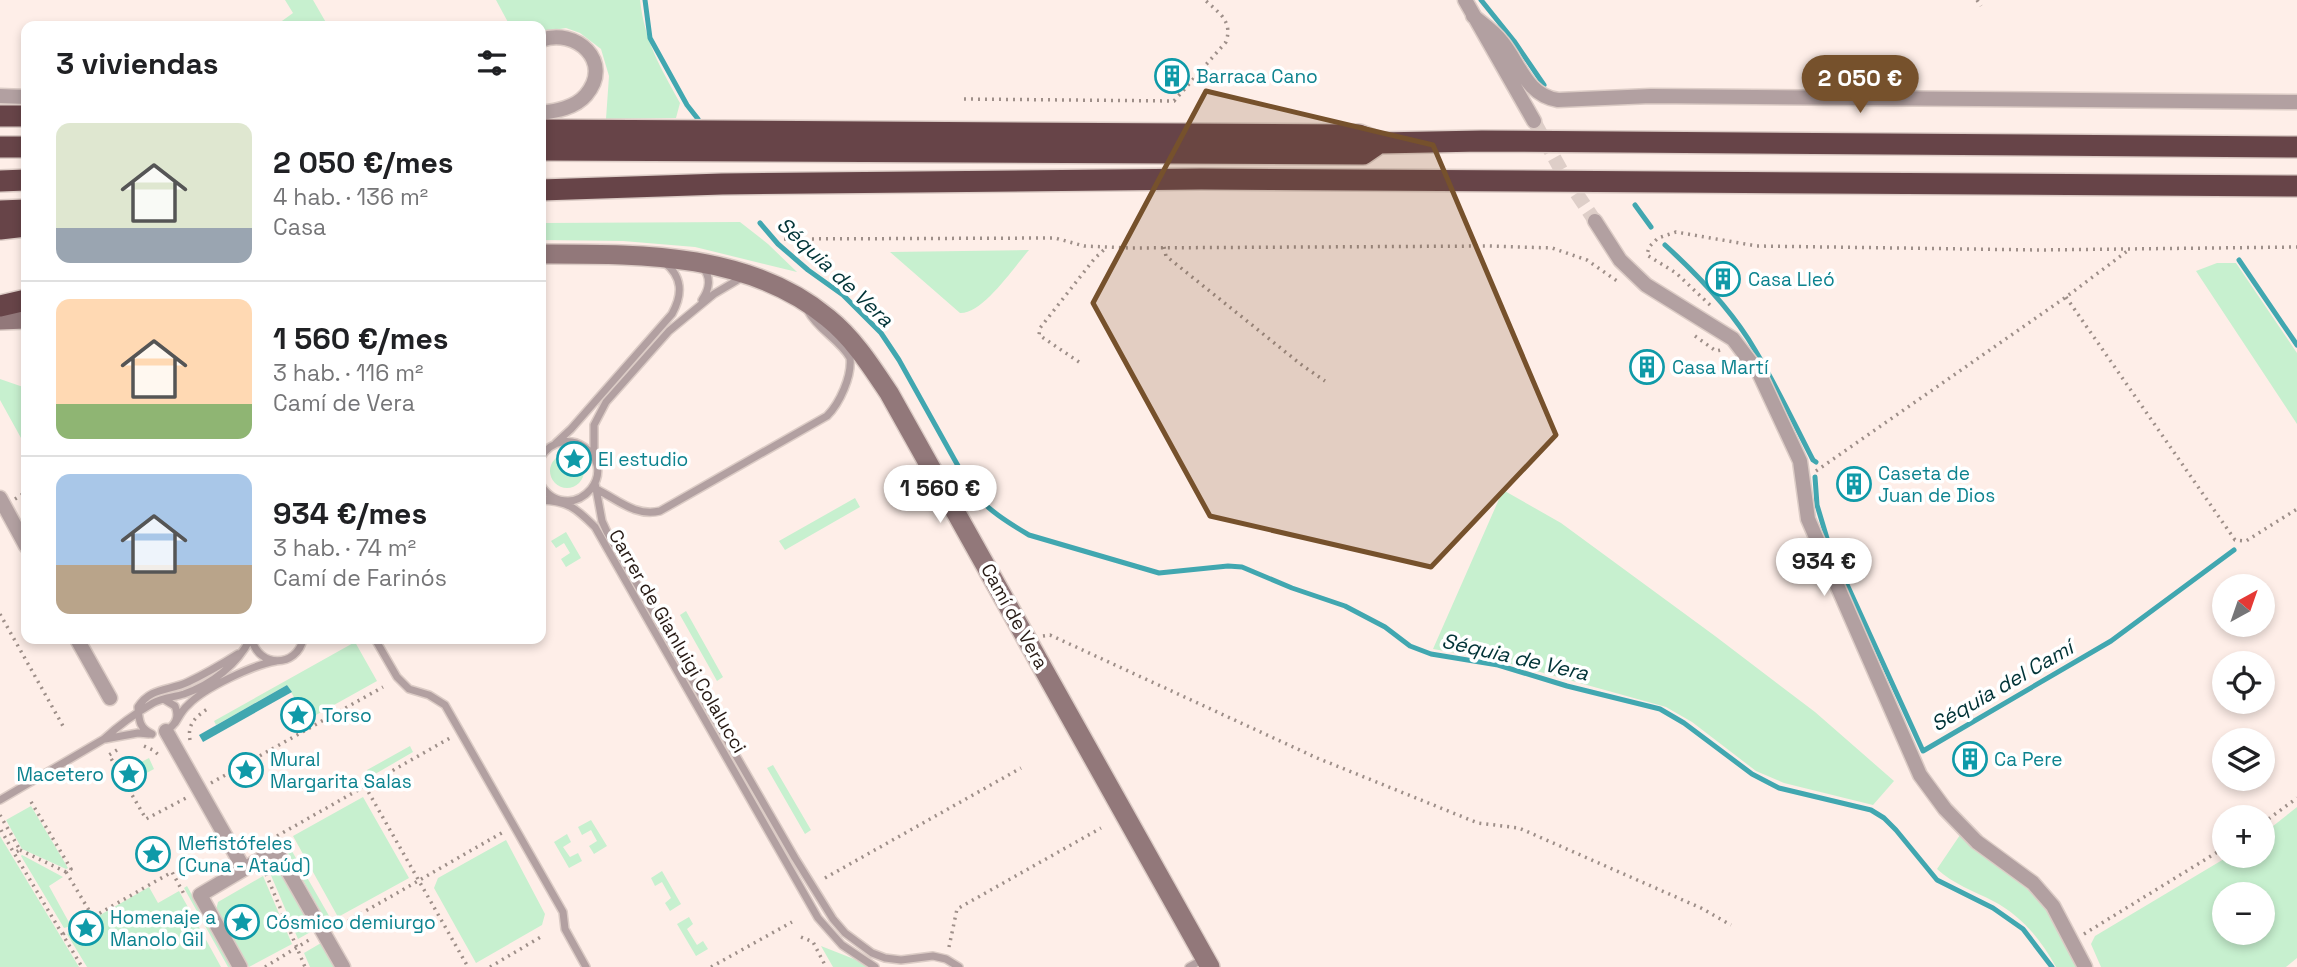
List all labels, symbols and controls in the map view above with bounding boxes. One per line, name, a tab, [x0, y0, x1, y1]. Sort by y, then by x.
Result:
text: 3 viviendas	[56, 44, 219, 83]
icon: filters	[473, 44, 511, 82]
pin: 2 050 €	[1795, 55, 1925, 115]
building icon: Barraca Cano	[1153, 57, 1191, 95]
text: 2 050 €	[1818, 63, 1902, 93]
place label: Barraca Cano	[1196, 64, 1318, 89]
text: 2 050 €/mes	[273, 143, 454, 182]
icon: home	[112, 151, 196, 235]
text: 4 hab. · 136 m²	[273, 182, 428, 212]
water label: Séquia de Vera	[771, 211, 900, 333]
text: Casa	[273, 212, 326, 242]
building icon: Casa Lleó	[1704, 260, 1742, 298]
place label: Casa Lleó	[1748, 267, 1835, 292]
text: 1 560 €/mes	[273, 319, 448, 358]
icon: home	[112, 327, 196, 411]
building icon: Casa Martí	[1628, 348, 1666, 386]
place label: Casa Martí	[1672, 355, 1769, 380]
text: 3 hab. · 116 m²	[273, 358, 423, 388]
text: Camí de Vera	[273, 388, 415, 418]
place icon: El estudio	[555, 440, 593, 478]
place label: El estudio	[598, 447, 688, 472]
place label: Caseta de Juan de Dios	[1878, 461, 1995, 508]
building icon: Caseta de Juan de Dios	[1835, 465, 1873, 503]
pin: 1 560 €	[875, 466, 1005, 525]
text: 1 560 €	[900, 473, 980, 503]
text: 934 €/mes	[273, 494, 427, 533]
icon: home	[112, 502, 196, 586]
street label: Carrer de Gianluigi Colalucci	[603, 525, 752, 758]
text: 3 hab. · 74 m²	[273, 533, 416, 563]
pin: 934 €	[1775, 538, 1873, 598]
text: 934 €	[1792, 546, 1856, 576]
street label: Camí de Vera	[975, 559, 1054, 674]
text: Camí de Farinós	[273, 563, 447, 593]
north arrow	[2212, 574, 2275, 637]
map controls	[2212, 574, 2275, 945]
water label: Séquia de Vera	[1439, 627, 1592, 687]
water label: Séquia del Camí	[1926, 632, 2081, 737]
button: locate	[2212, 651, 2275, 714]
place icon: Torso	[279, 696, 317, 734]
place label: Torso	[322, 703, 372, 728]
button: layers	[2212, 728, 2275, 791]
building icon: Ca Pere	[1951, 740, 1989, 778]
place label: Mural Margarita Salas	[270, 747, 412, 794]
place label: Ca Pere	[1994, 747, 2062, 772]
place icon: Mural Margarita Salas	[227, 751, 265, 789]
place icon: Macetero	[110, 755, 148, 793]
place label: Macetero	[16, 762, 104, 787]
button: +	[2212, 805, 2275, 868]
place label: Mefistófeles (Cuna - Ataúd)	[178, 831, 310, 878]
place icon: Mefistófeles (Cuna - Ataúd)	[134, 835, 172, 873]
button: −	[2212, 882, 2275, 945]
place icon: Cósmico demiurgo	[223, 903, 261, 941]
place label: Homenaje a Manolo Gil	[110, 905, 216, 952]
place icon: Homenaje a Manolo Gil	[67, 909, 105, 947]
place label: Cósmico demiurgo	[266, 910, 436, 935]

